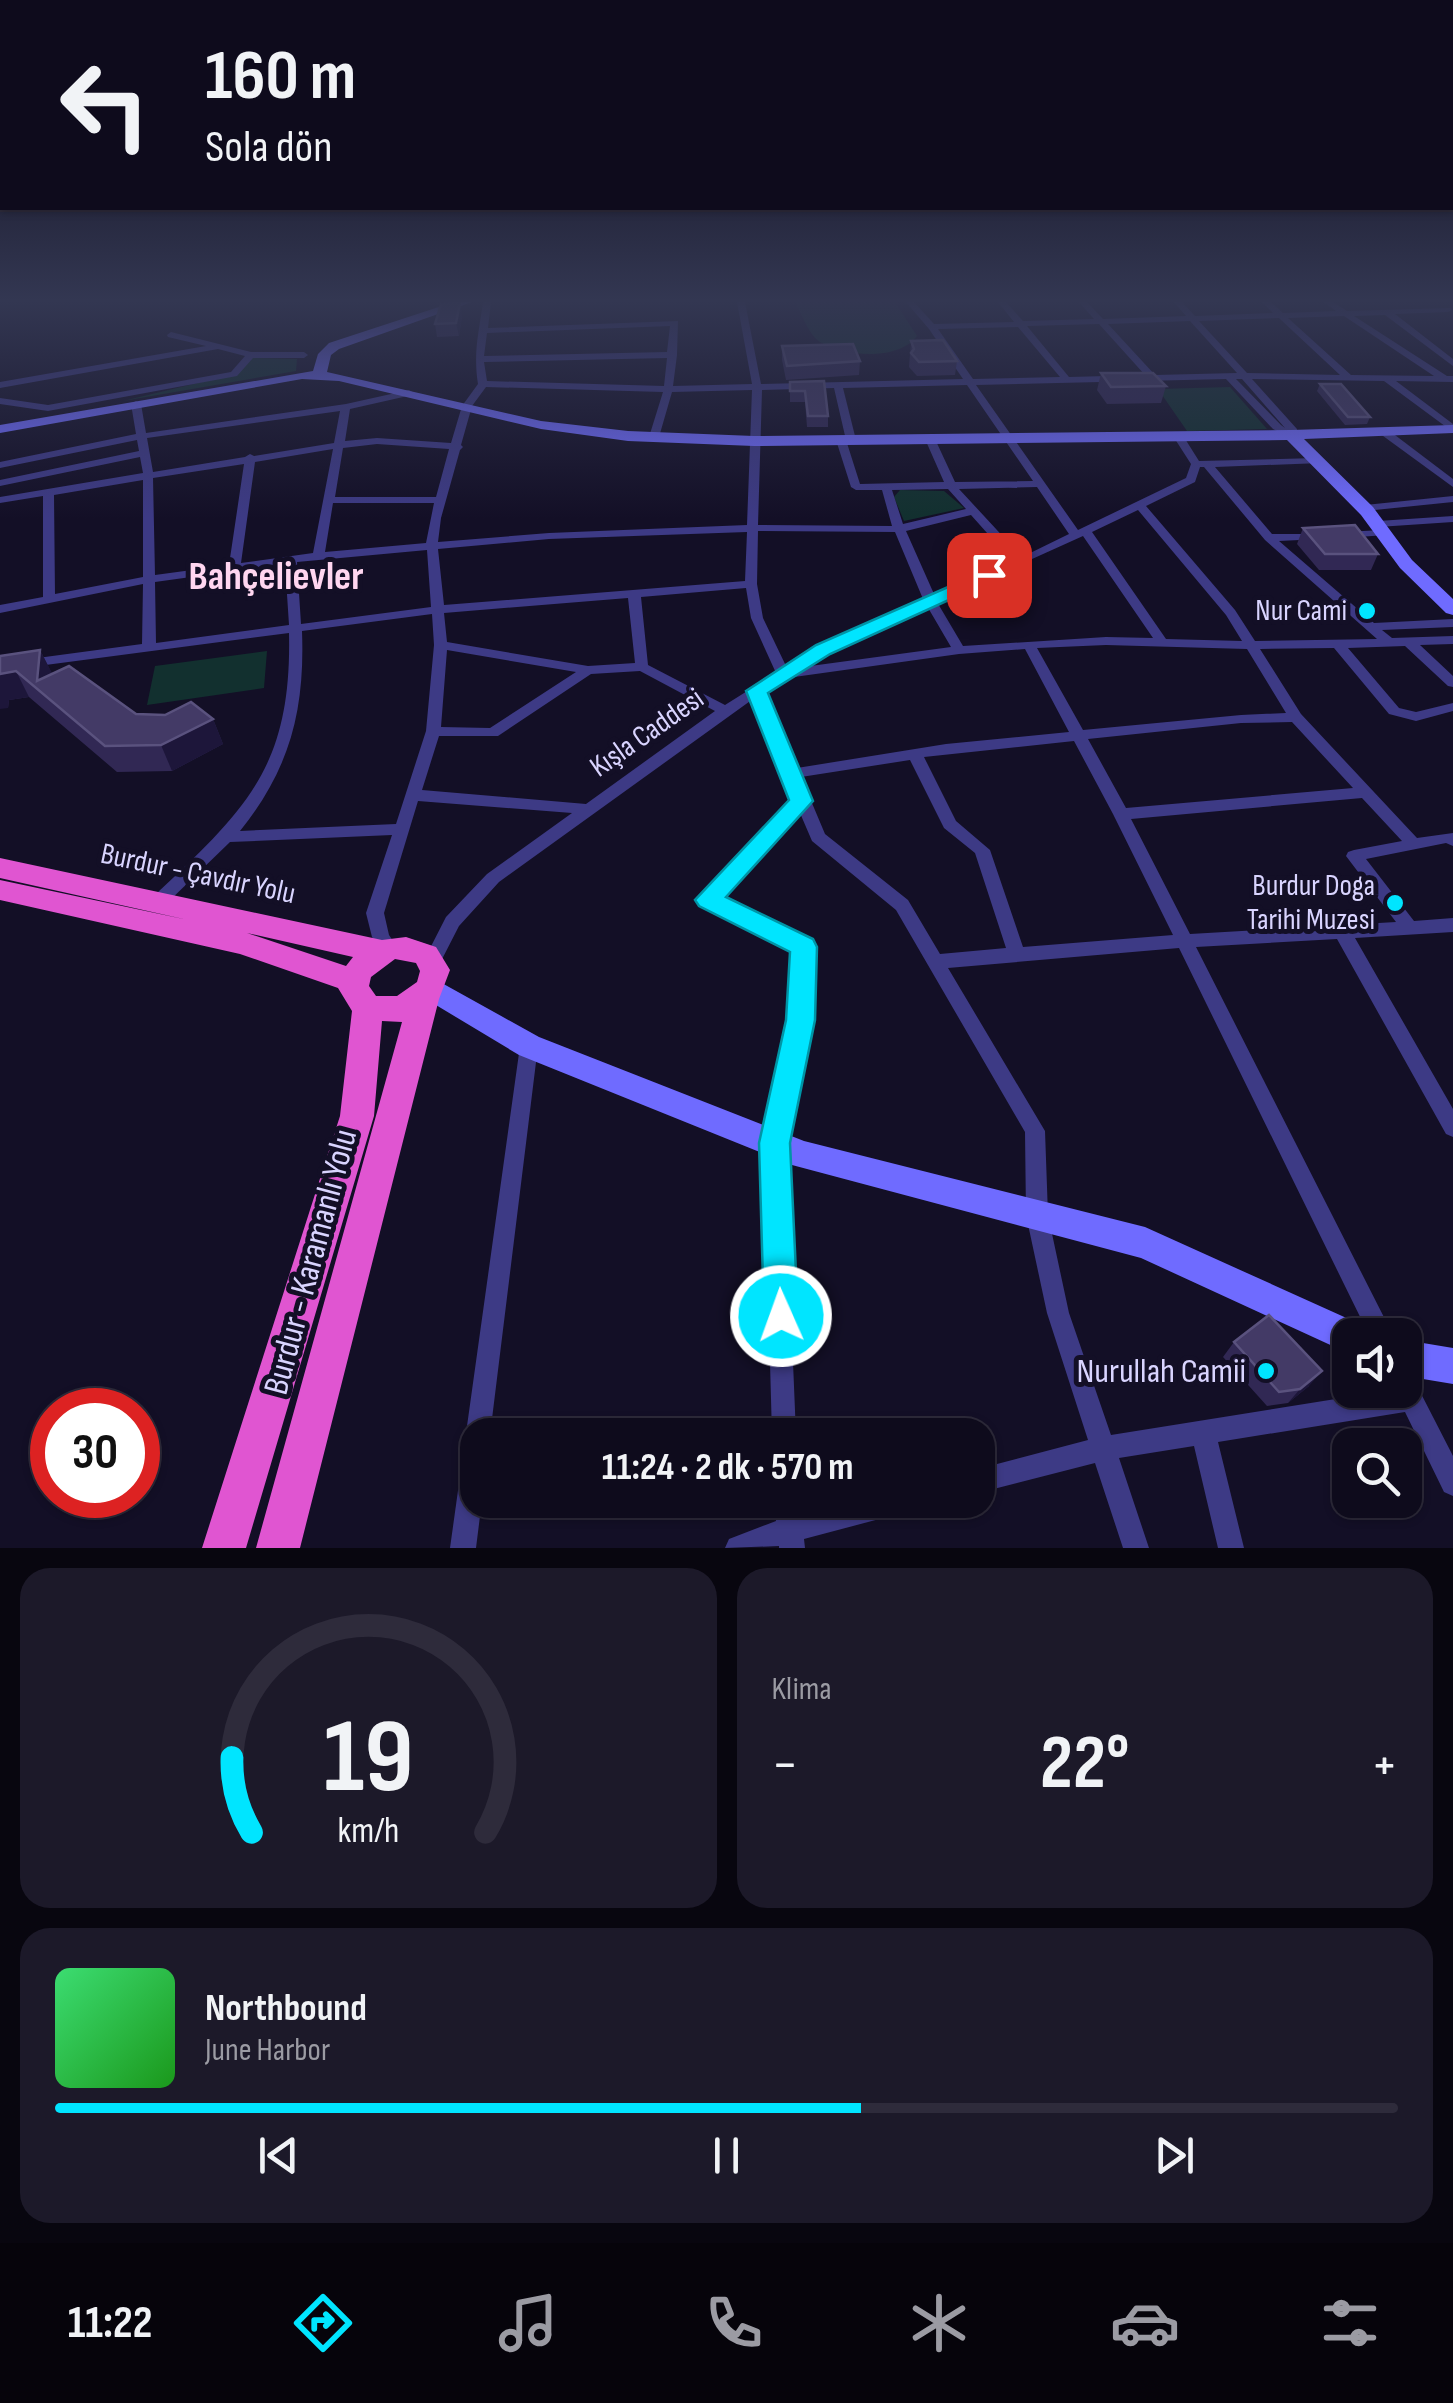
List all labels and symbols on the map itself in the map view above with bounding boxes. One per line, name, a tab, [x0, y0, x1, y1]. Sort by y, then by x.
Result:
pin	[947, 533, 1032, 618]
district label: Bahçelievler	[188, 553, 364, 601]
place label: Nur Cami	[1255, 593, 1347, 629]
marker: Nur Cami	[1356, 600, 1378, 622]
street label: Kışla Caddesi	[583, 681, 711, 785]
street label: Burdur - Çavdır Yolu	[97, 836, 299, 912]
place label: Burdur Doga Tarihi Muzesi	[1247, 868, 1375, 938]
marker: Burdur Doga Tarihi Muzesi	[1384, 892, 1406, 914]
street label: Burdur - Karamanlı Yolu	[255, 1125, 367, 1399]
position arrow	[729, 1264, 833, 1368]
place label: Nurullah Camii	[1076, 1350, 1246, 1393]
marker: Nurullah Camii	[1255, 1360, 1277, 1382]
speed limit sign: 30	[30, 1388, 160, 1518]

